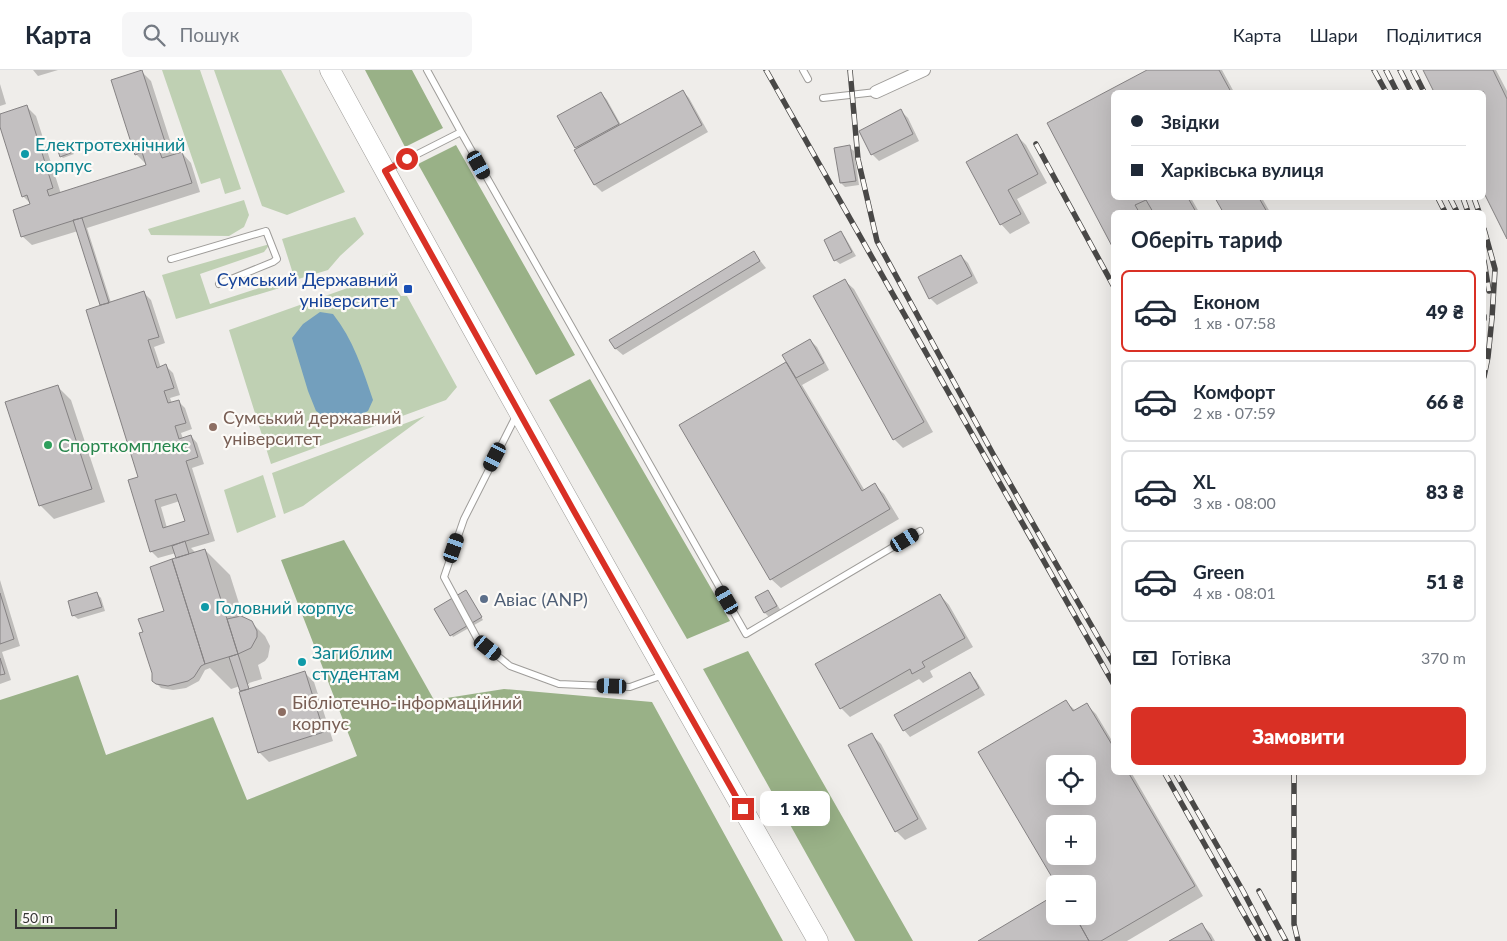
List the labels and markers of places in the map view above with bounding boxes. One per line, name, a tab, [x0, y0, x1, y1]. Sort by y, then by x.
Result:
place label: Електротехнічний корпус	[35, 133, 185, 176]
marker: Електротехнічний корпус	[19, 148, 31, 160]
place label: Сумський Державний університет	[217, 268, 398, 311]
marker: Сумський Державний університет	[402, 283, 414, 295]
place label: Сумський державний університет	[223, 406, 402, 449]
marker: Сумський державний університет	[207, 421, 219, 433]
place label: Спорткомплекс	[58, 434, 189, 456]
marker: Спорткомплекс	[42, 439, 54, 451]
place label: Авіас (ANP)	[494, 588, 588, 610]
marker: Авіас (ANP)	[478, 593, 490, 605]
place label: Головний корпус	[215, 596, 354, 618]
marker: Головний корпус	[199, 601, 211, 613]
place label: Загиблим студентам	[312, 641, 399, 684]
marker: Загиблим студентам	[296, 656, 308, 668]
place label: Бібліотечно-інформаційний корпус	[292, 691, 522, 734]
marker: Бібліотечно-інформаційний корпус	[276, 706, 288, 718]

